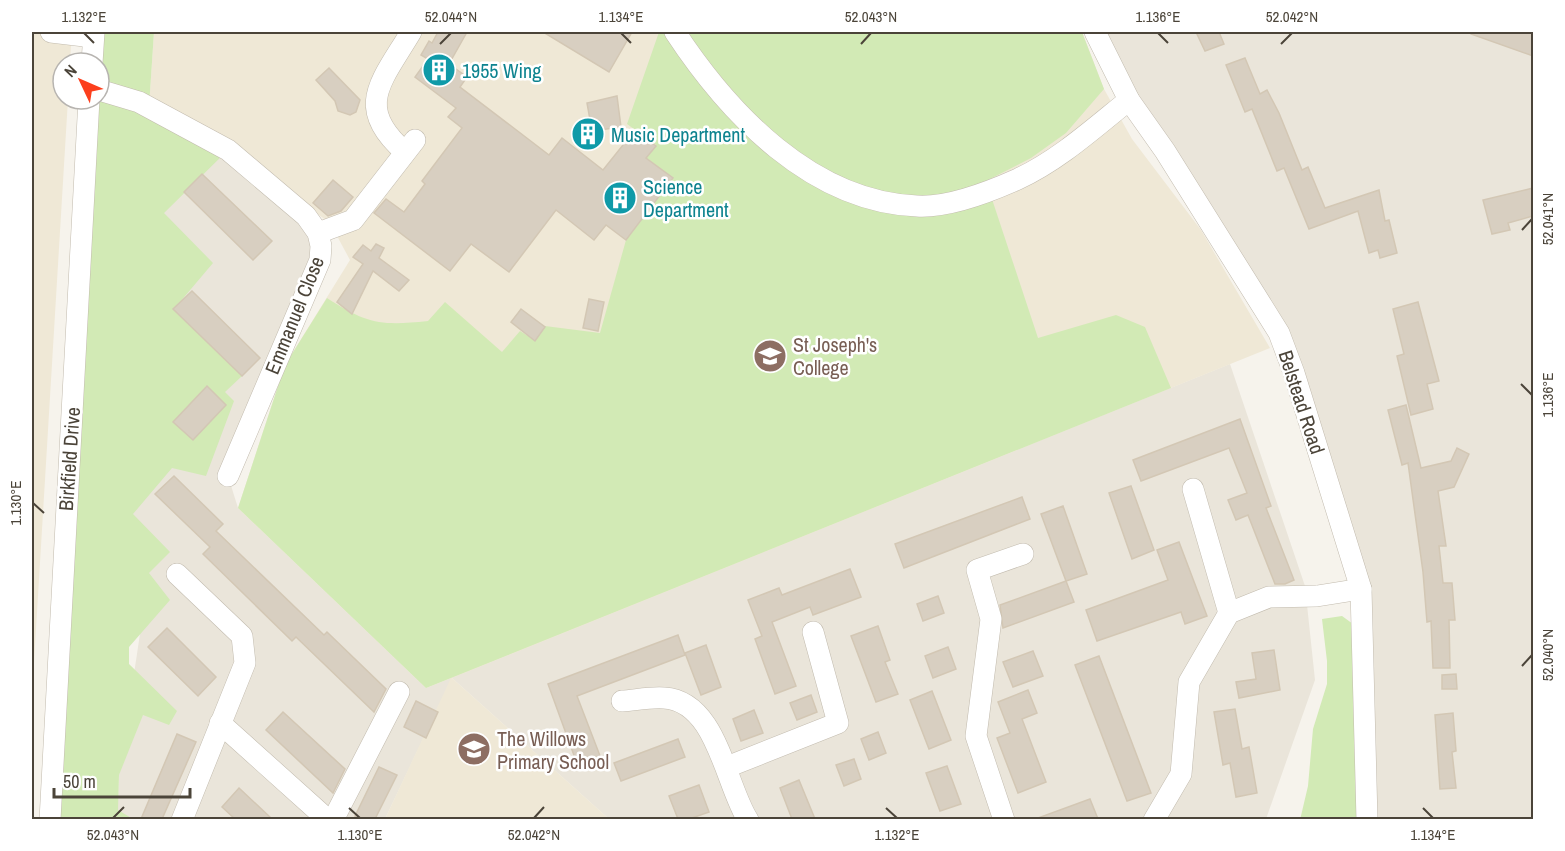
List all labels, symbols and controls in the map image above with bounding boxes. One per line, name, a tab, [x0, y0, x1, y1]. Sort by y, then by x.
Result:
text: 1.132°E	[62, 6, 107, 27]
text: 52.044°N	[425, 6, 477, 27]
text: 1.134°E	[599, 6, 644, 27]
text: 52.043°N	[845, 6, 897, 27]
text: 1.136°E	[1136, 6, 1181, 27]
text: 52.042°N	[1266, 6, 1318, 27]
north arrow	[51, 51, 111, 111]
building icon: 1955 Wing	[421, 52, 457, 88]
place label: 1955 Wing	[462, 57, 541, 84]
text: N	[59, 60, 81, 82]
building icon: Music Department	[570, 116, 606, 152]
place label: Music Department	[611, 121, 745, 148]
place label: Science Department	[643, 173, 729, 223]
building icon: Science Department	[602, 180, 638, 216]
text: 52.041°N	[1537, 193, 1558, 245]
street label: Emmanuel Close	[258, 252, 330, 378]
place label: St Joseph's College	[793, 331, 877, 381]
school or university icon: St Joseph's College	[752, 338, 788, 374]
street label: Belstead Road	[1273, 347, 1331, 457]
text: 1.136°E	[1537, 373, 1558, 418]
street label: Birkfield Drive	[52, 406, 86, 512]
text: 1.130°E	[5, 481, 26, 526]
text: 52.040°N	[1537, 629, 1558, 681]
place label: The Willows Primary School	[497, 725, 609, 775]
school or university icon: The Willows Primary School	[456, 731, 492, 767]
scale bar	[54, 761, 190, 799]
text: 50 m	[63, 769, 96, 794]
text: 52.043°N	[87, 824, 139, 845]
text: 1.130°E	[338, 824, 383, 845]
text: 52.042°N	[508, 824, 560, 845]
text: 1.132°E	[875, 824, 920, 845]
text: 1.134°E	[1411, 824, 1456, 845]

